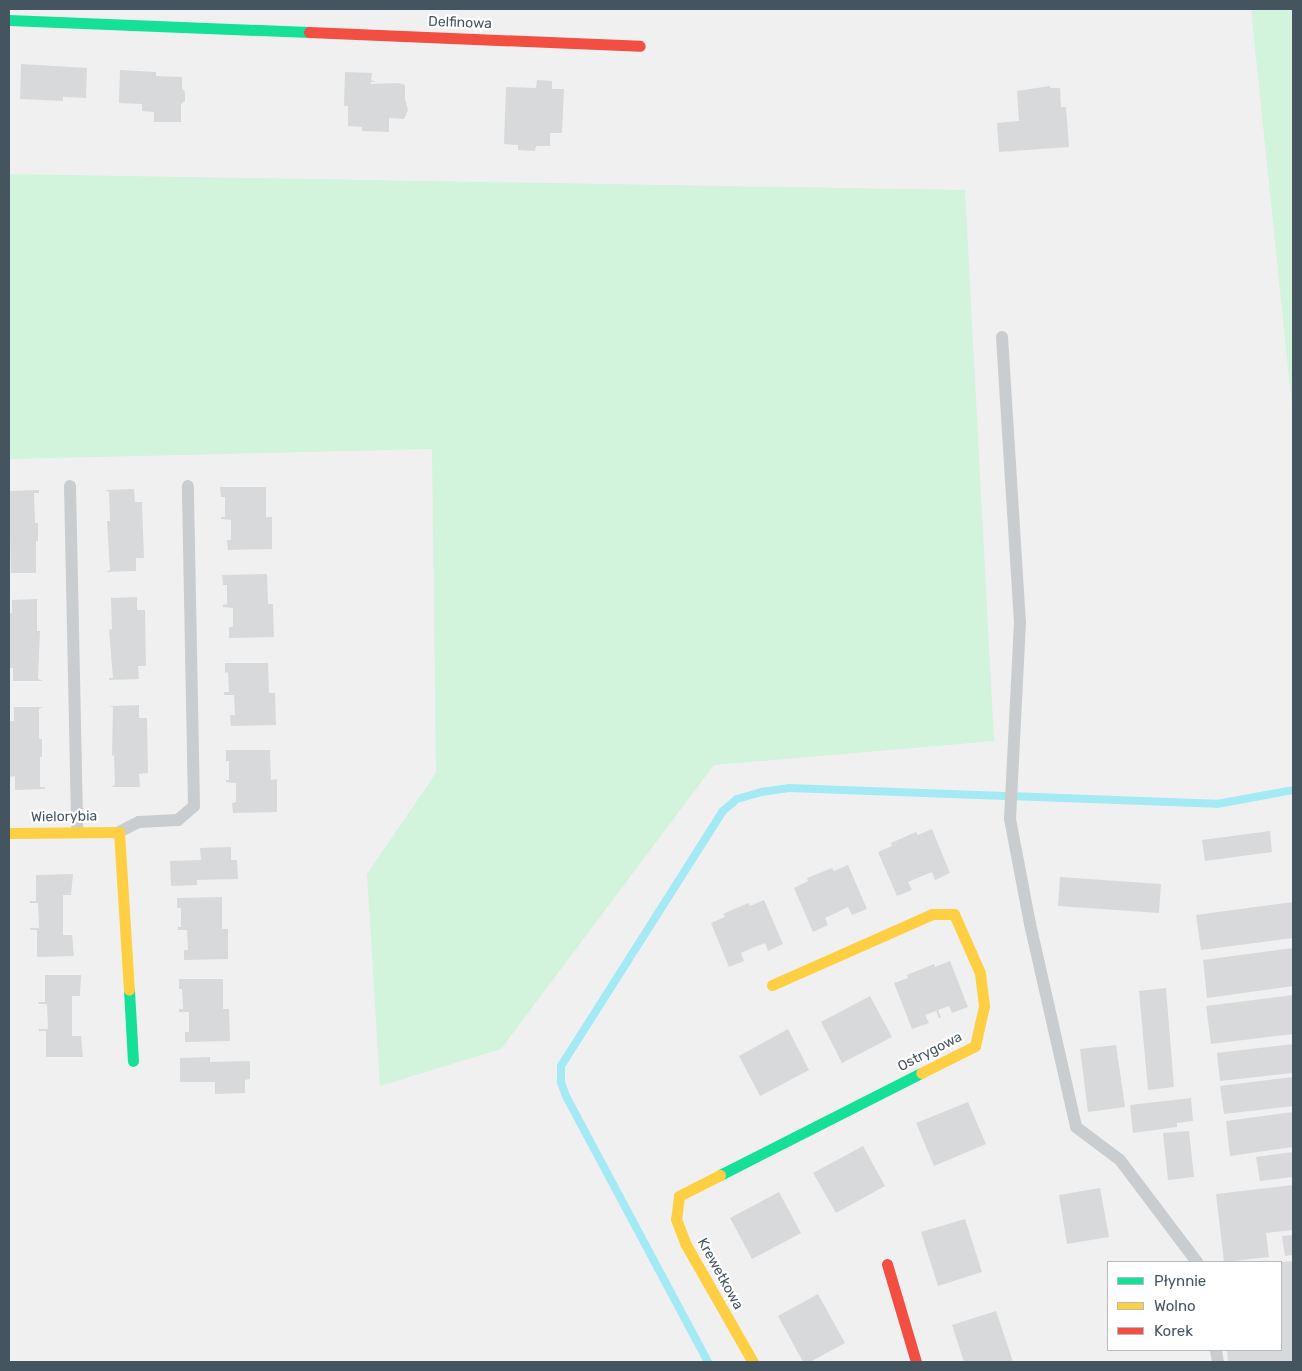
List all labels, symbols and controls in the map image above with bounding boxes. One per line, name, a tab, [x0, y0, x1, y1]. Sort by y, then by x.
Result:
street label: Delfinowa	[428, 13, 492, 33]
street label: Wielorybia	[31, 808, 97, 826]
street label: Ostrygowa	[895, 1029, 965, 1075]
street label: Krewetkowa	[693, 1235, 747, 1313]
legend	[1107, 1261, 1282, 1351]
text: Płynnie	[1154, 1272, 1206, 1290]
text: Wolno	[1154, 1297, 1196, 1315]
text: Korek	[1154, 1322, 1193, 1340]

